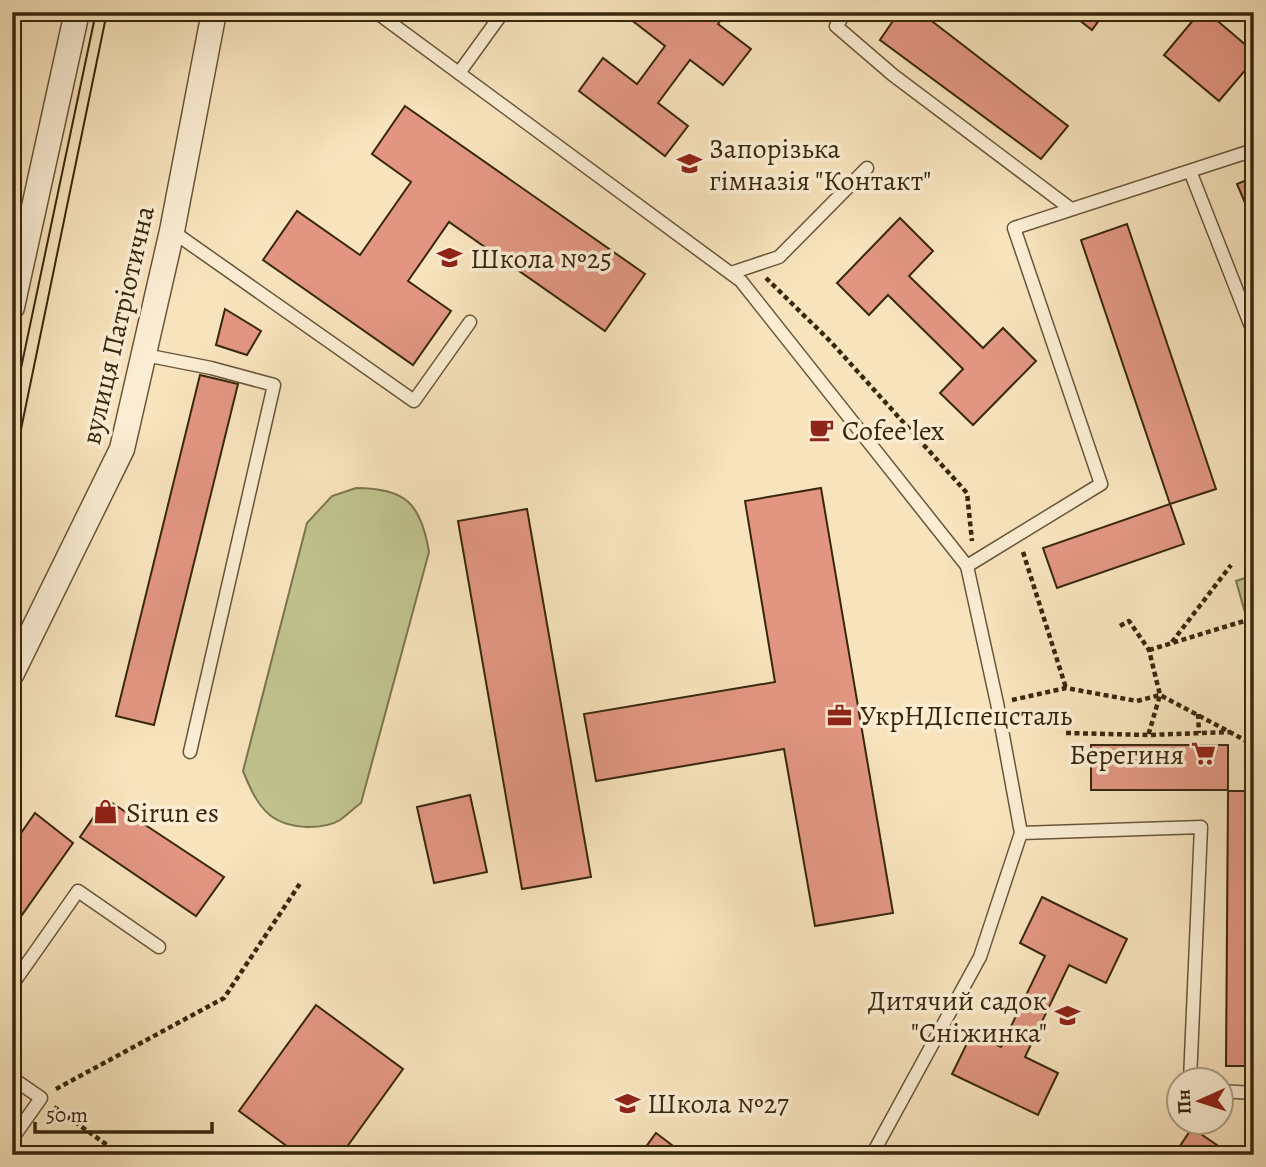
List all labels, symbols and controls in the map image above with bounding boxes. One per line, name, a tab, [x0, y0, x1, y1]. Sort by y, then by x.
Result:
place label: Запорізька гімназія "Контакт"	[709, 130, 931, 200]
school or university icon: Запорізька гімназія "Контакт"	[675, 150, 703, 178]
street label: вулиця Патріотична	[72, 202, 164, 448]
place label: Школа №25	[470, 240, 612, 278]
school or university icon: Школа №25	[436, 244, 464, 272]
place label: Cofee lex	[842, 412, 945, 450]
cafe icon: Cofee lex	[808, 416, 836, 444]
place label: УкрНДІспецсталь	[860, 697, 1072, 735]
office icon: УкрНДІспецсталь	[826, 701, 854, 729]
place label: Берегиня	[1069, 736, 1184, 774]
supermarket icon: Берегиня	[1190, 740, 1218, 768]
place label: Sirun es	[126, 794, 219, 832]
shop icon: Sirun es	[92, 798, 120, 826]
place label: Дитячий садок "Сніжинка"	[868, 982, 1047, 1052]
school or university icon: Дитячий садок "Сніжинка"	[1053, 1002, 1081, 1030]
north arrow	[1164, 1066, 1234, 1136]
place label: Школа №27	[647, 1085, 789, 1123]
school or university icon: Школа №27	[613, 1089, 641, 1117]
text: Пн	[1170, 1089, 1198, 1115]
scale bar	[35, 1090, 212, 1134]
text: 50 m	[46, 1101, 88, 1129]

